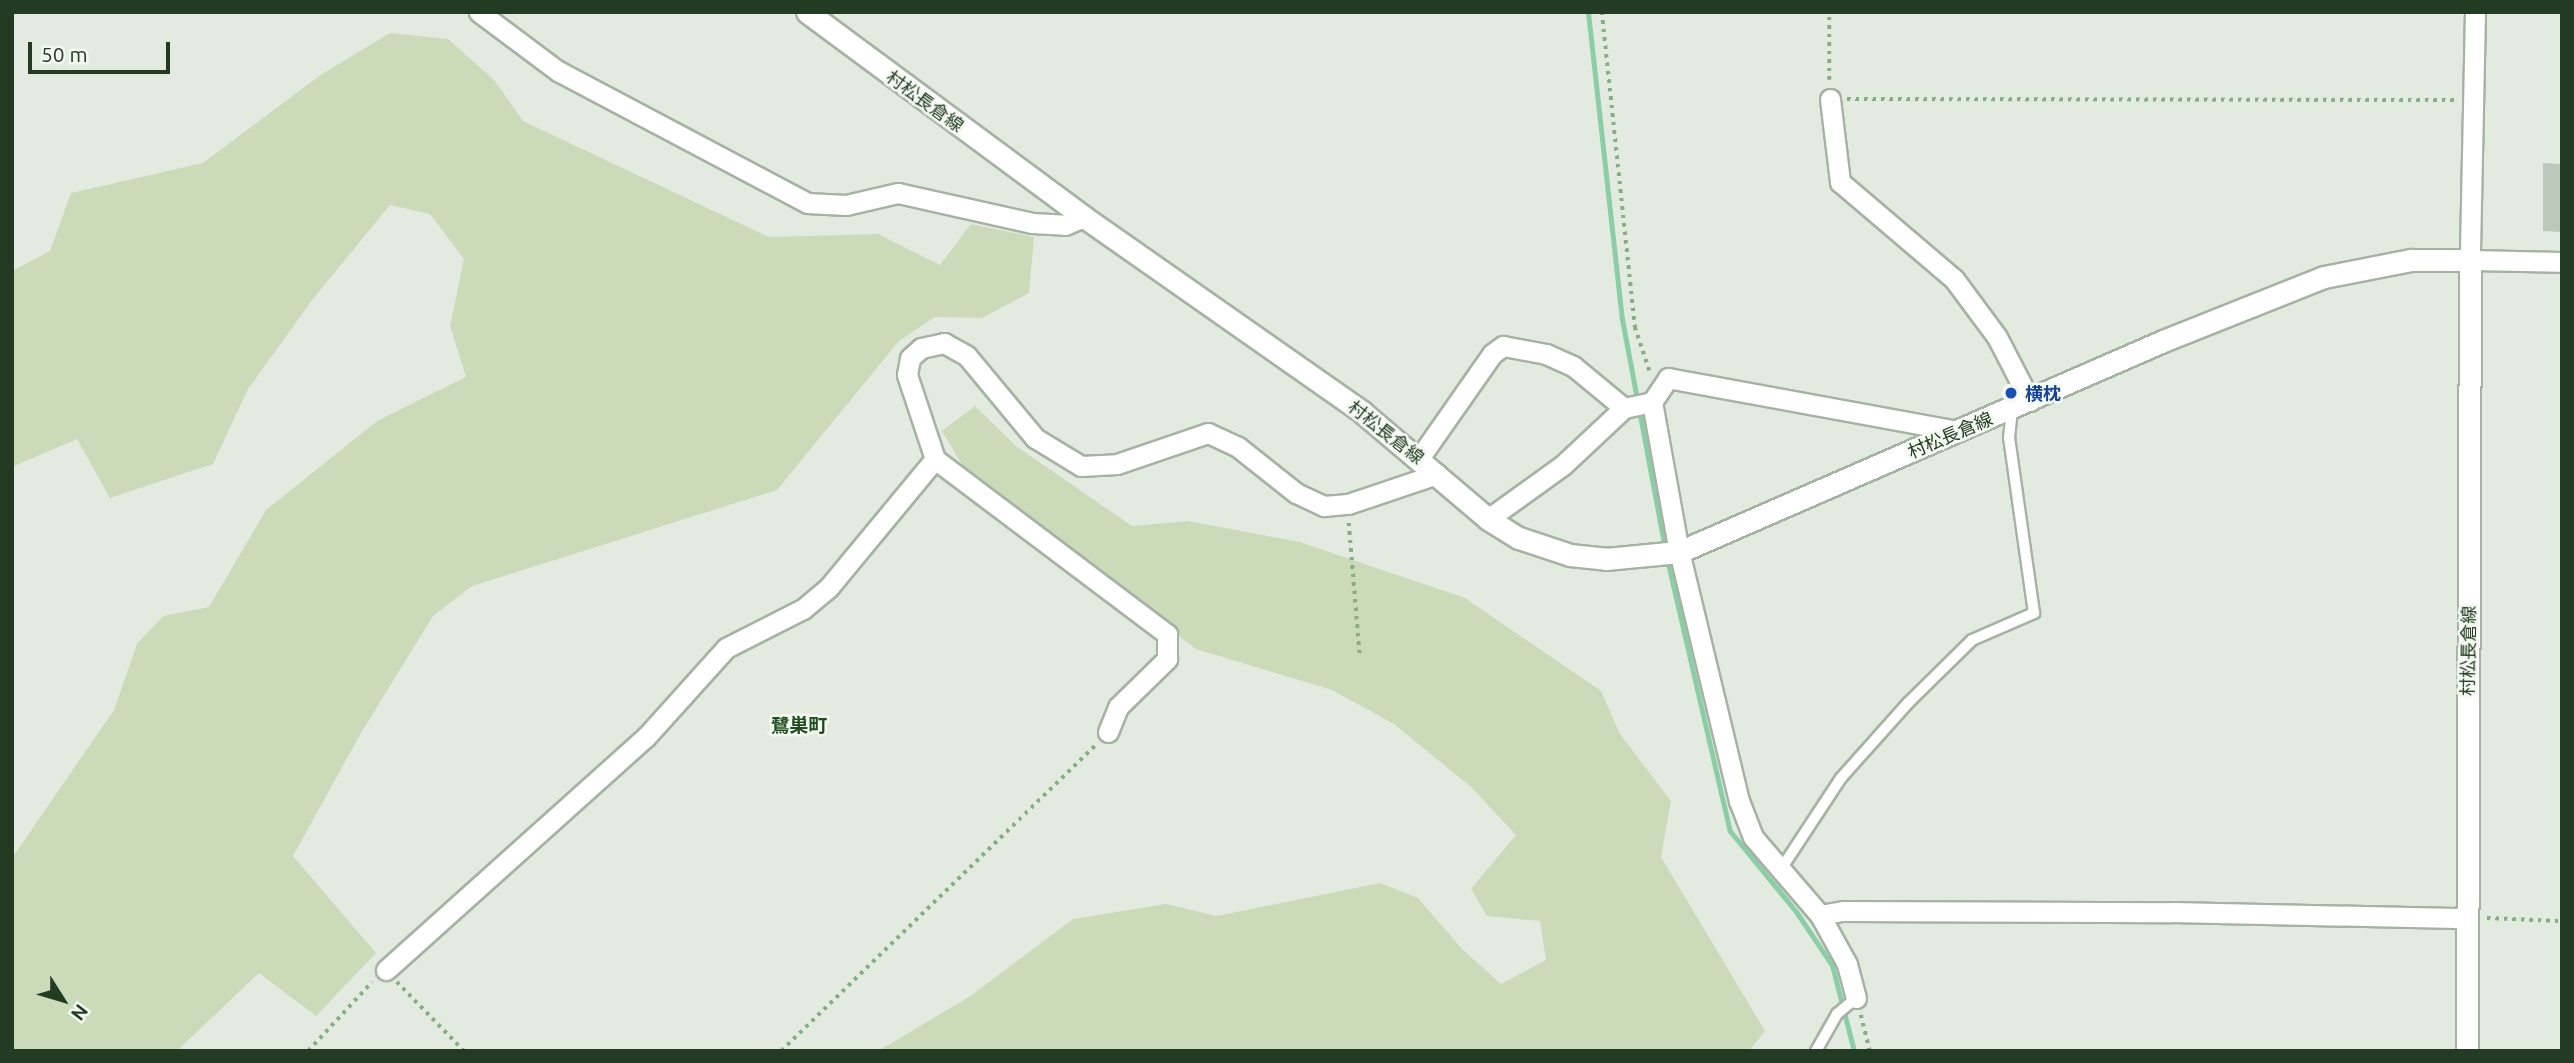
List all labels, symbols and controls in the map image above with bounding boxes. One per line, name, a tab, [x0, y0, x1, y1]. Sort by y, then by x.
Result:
scale bar	[32, 28, 173, 72]
text: 50 m	[41, 42, 88, 66]
street label: 村松長倉線	[882, 66, 968, 136]
place label: 横枕	[2025, 382, 2061, 404]
marker: 横枕	[2003, 385, 2019, 401]
street label: 村松長倉線	[1344, 396, 1428, 468]
street label: 村松長倉線	[1904, 407, 1996, 463]
street label: 村松長倉線	[2456, 606, 2480, 696]
district label: 鷺巣町	[771, 715, 827, 737]
north arrow	[28, 965, 98, 1035]
text: N	[67, 1000, 93, 1025]

